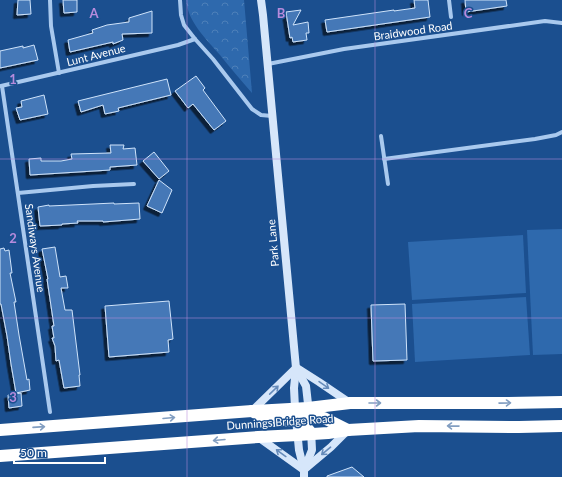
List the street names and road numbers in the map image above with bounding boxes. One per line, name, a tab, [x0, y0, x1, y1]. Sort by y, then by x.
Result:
street label: Braidwood Road	[373, 19, 453, 42]
street label: Lunt Avenue	[65, 41, 127, 68]
street label: Sandiways Avenue	[23, 203, 48, 293]
street label: Park Lane	[264, 219, 281, 267]
street label: Dunnings Bridge Road	[226, 411, 334, 432]

